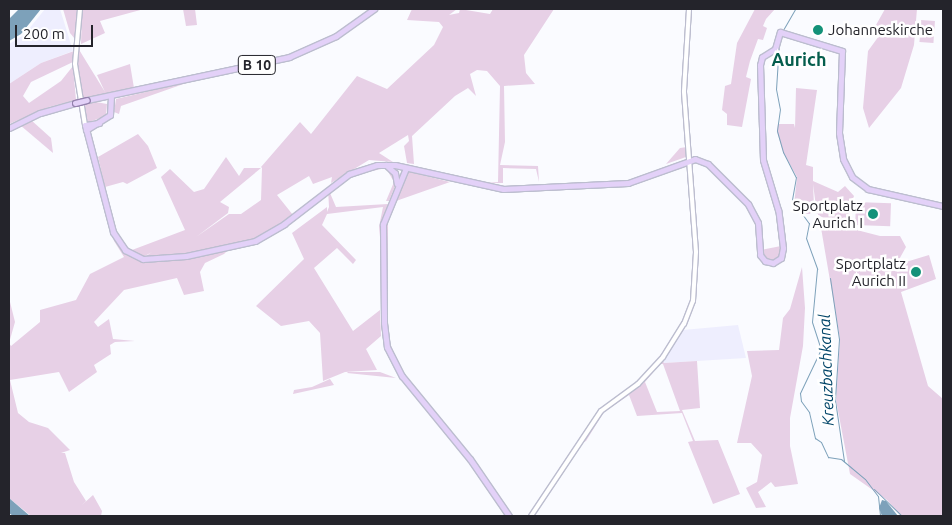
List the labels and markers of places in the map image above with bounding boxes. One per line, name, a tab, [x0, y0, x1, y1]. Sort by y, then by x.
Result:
place label: Johanneskirche	[828, 21, 933, 39]
marker: Johanneskirche	[812, 24, 824, 36]
place label: Sportplatz Aurich I	[793, 196, 863, 231]
marker: Sportplatz Aurich I	[867, 208, 879, 220]
place label: Sportplatz Aurich II	[836, 254, 906, 289]
marker: Sportplatz Aurich II	[910, 266, 922, 278]

